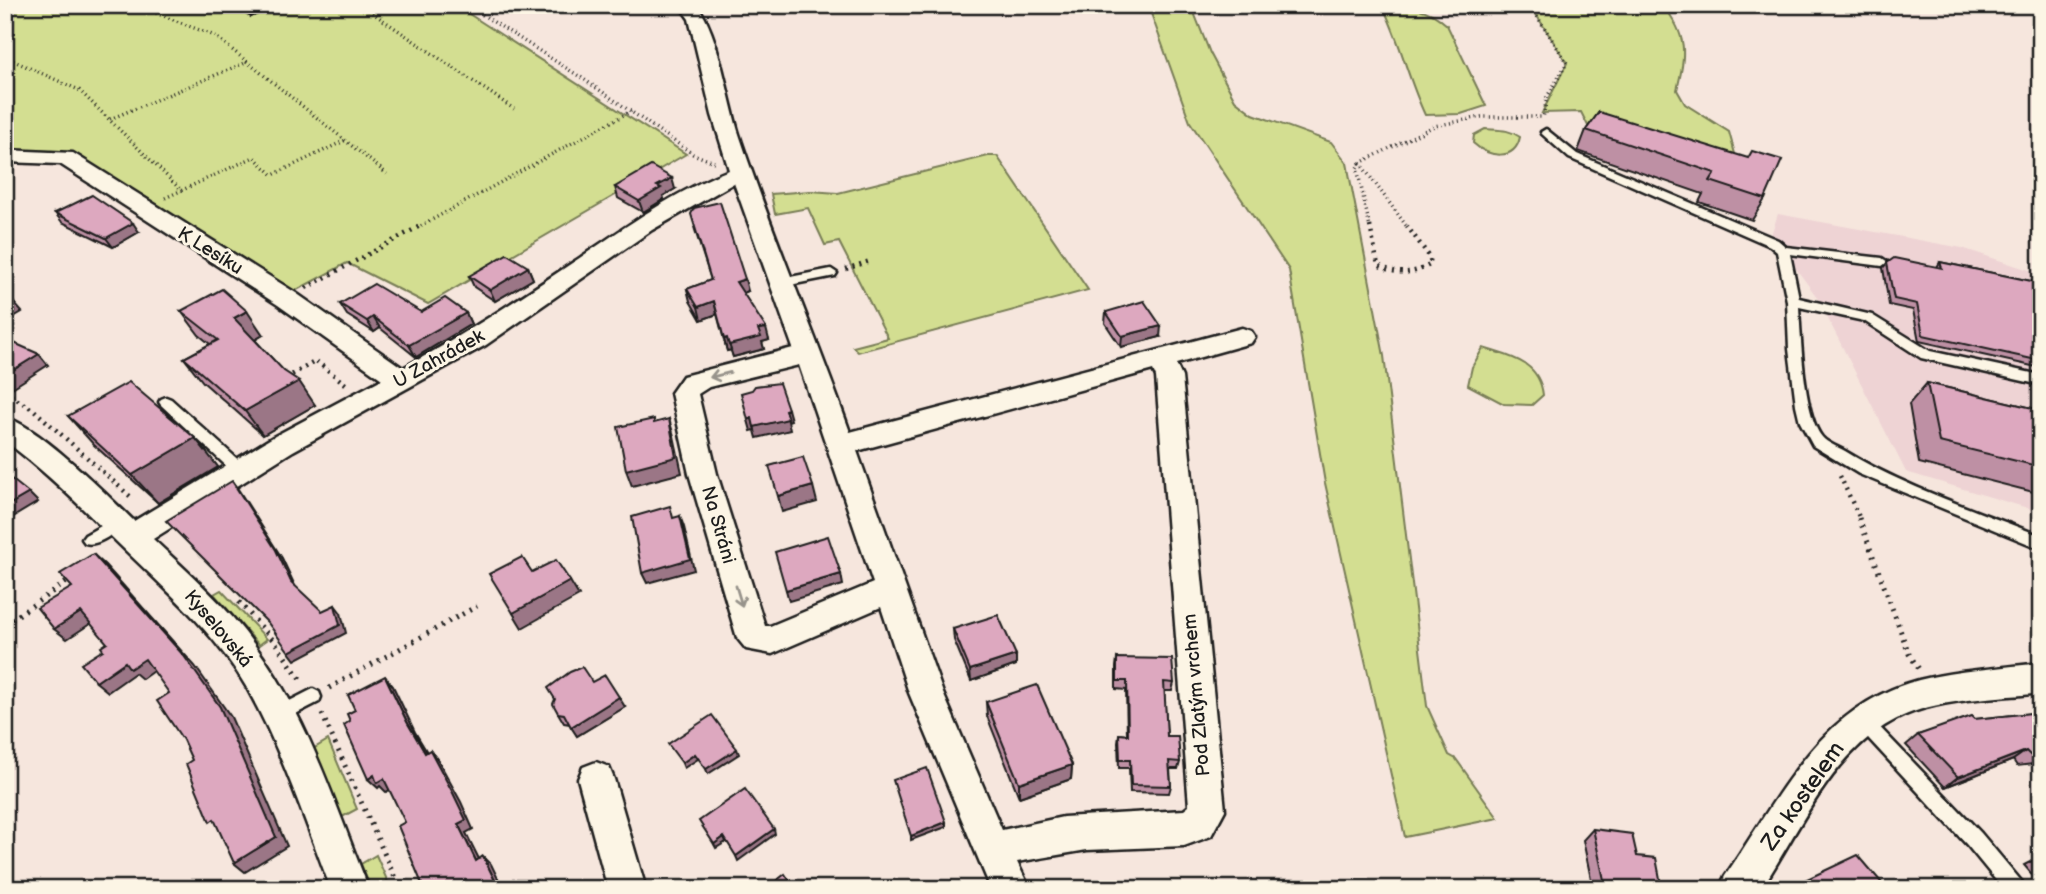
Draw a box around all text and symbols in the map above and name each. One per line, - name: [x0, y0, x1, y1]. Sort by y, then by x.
- street label: K Lesíku: [173, 222, 247, 280]
- street label: U Zahrádek: [389, 324, 489, 393]
- one-way arrow: [709, 369, 731, 382]
- street label: Na Stráni: [696, 484, 740, 566]
- one-way arrow: [733, 585, 746, 607]
- street label: Kyselovská: [179, 586, 257, 672]
- street label: Pod Zlatým vrchem: [1178, 613, 1216, 777]
- street label: Za kostelem: [1755, 736, 1851, 857]

